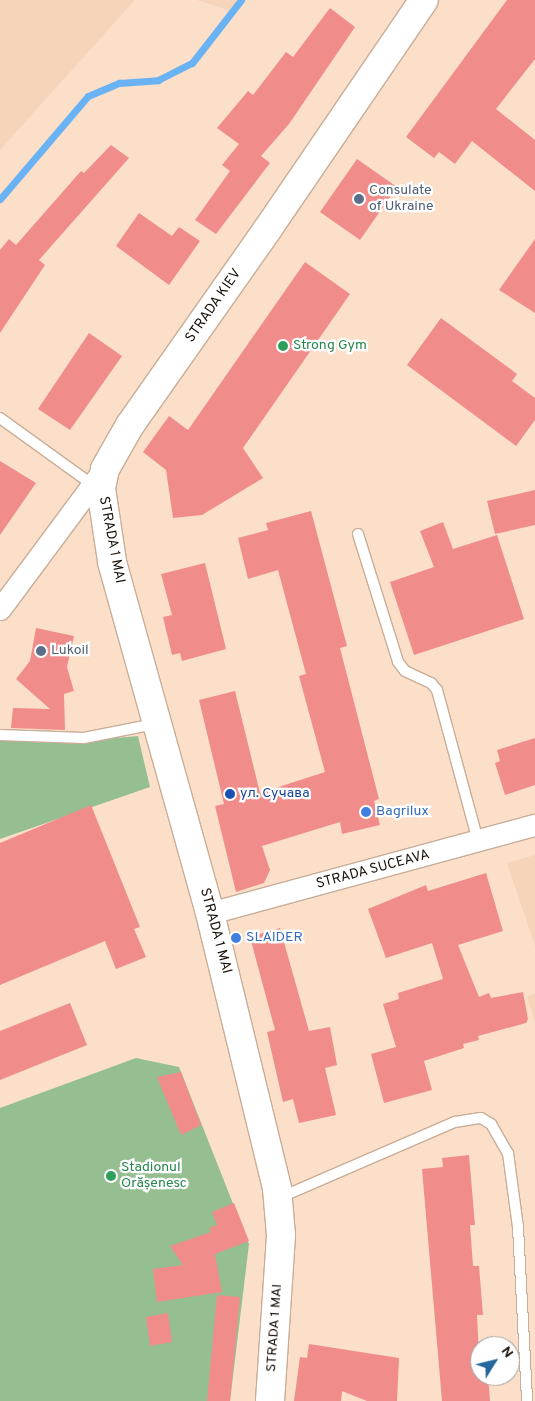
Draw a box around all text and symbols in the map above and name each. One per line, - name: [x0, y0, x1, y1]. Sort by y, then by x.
- place label: Consulate of Ukraine: [369, 183, 434, 216]
- marker: Consulate of Ukraine: [353, 193, 365, 205]
- street label: STRADA KIEV: [182, 266, 246, 346]
- place label: Strong Gym: [293, 338, 367, 354]
- marker: Strong Gym: [277, 340, 289, 352]
- street label: STRADA 1 MAI: [94, 495, 128, 585]
- place label: Lukoil: [51, 643, 89, 659]
- marker: Lukoil: [35, 645, 47, 657]
- place label: ул. Сучава: [240, 786, 310, 802]
- marker: ул. Сучава: [224, 788, 236, 800]
- place label: Bagrilux: [376, 804, 429, 820]
- marker: Bagrilux: [360, 806, 372, 818]
- street label: STRADA SUCEAVA: [314, 847, 432, 893]
- street label: STRADA 1 MAI: [195, 886, 235, 976]
- place label: SLAIDER: [246, 930, 303, 946]
- marker: SLAIDER: [230, 932, 242, 944]
- place label: Stadionul Orășenesc: [121, 1160, 187, 1192]
- marker: Stadionul Orășenesc: [105, 1170, 117, 1182]
- street label: STRADA 1 MAI: [264, 1283, 286, 1373]
- north arrow: [470, 1336, 520, 1386]
- text: N: [497, 1343, 517, 1362]

